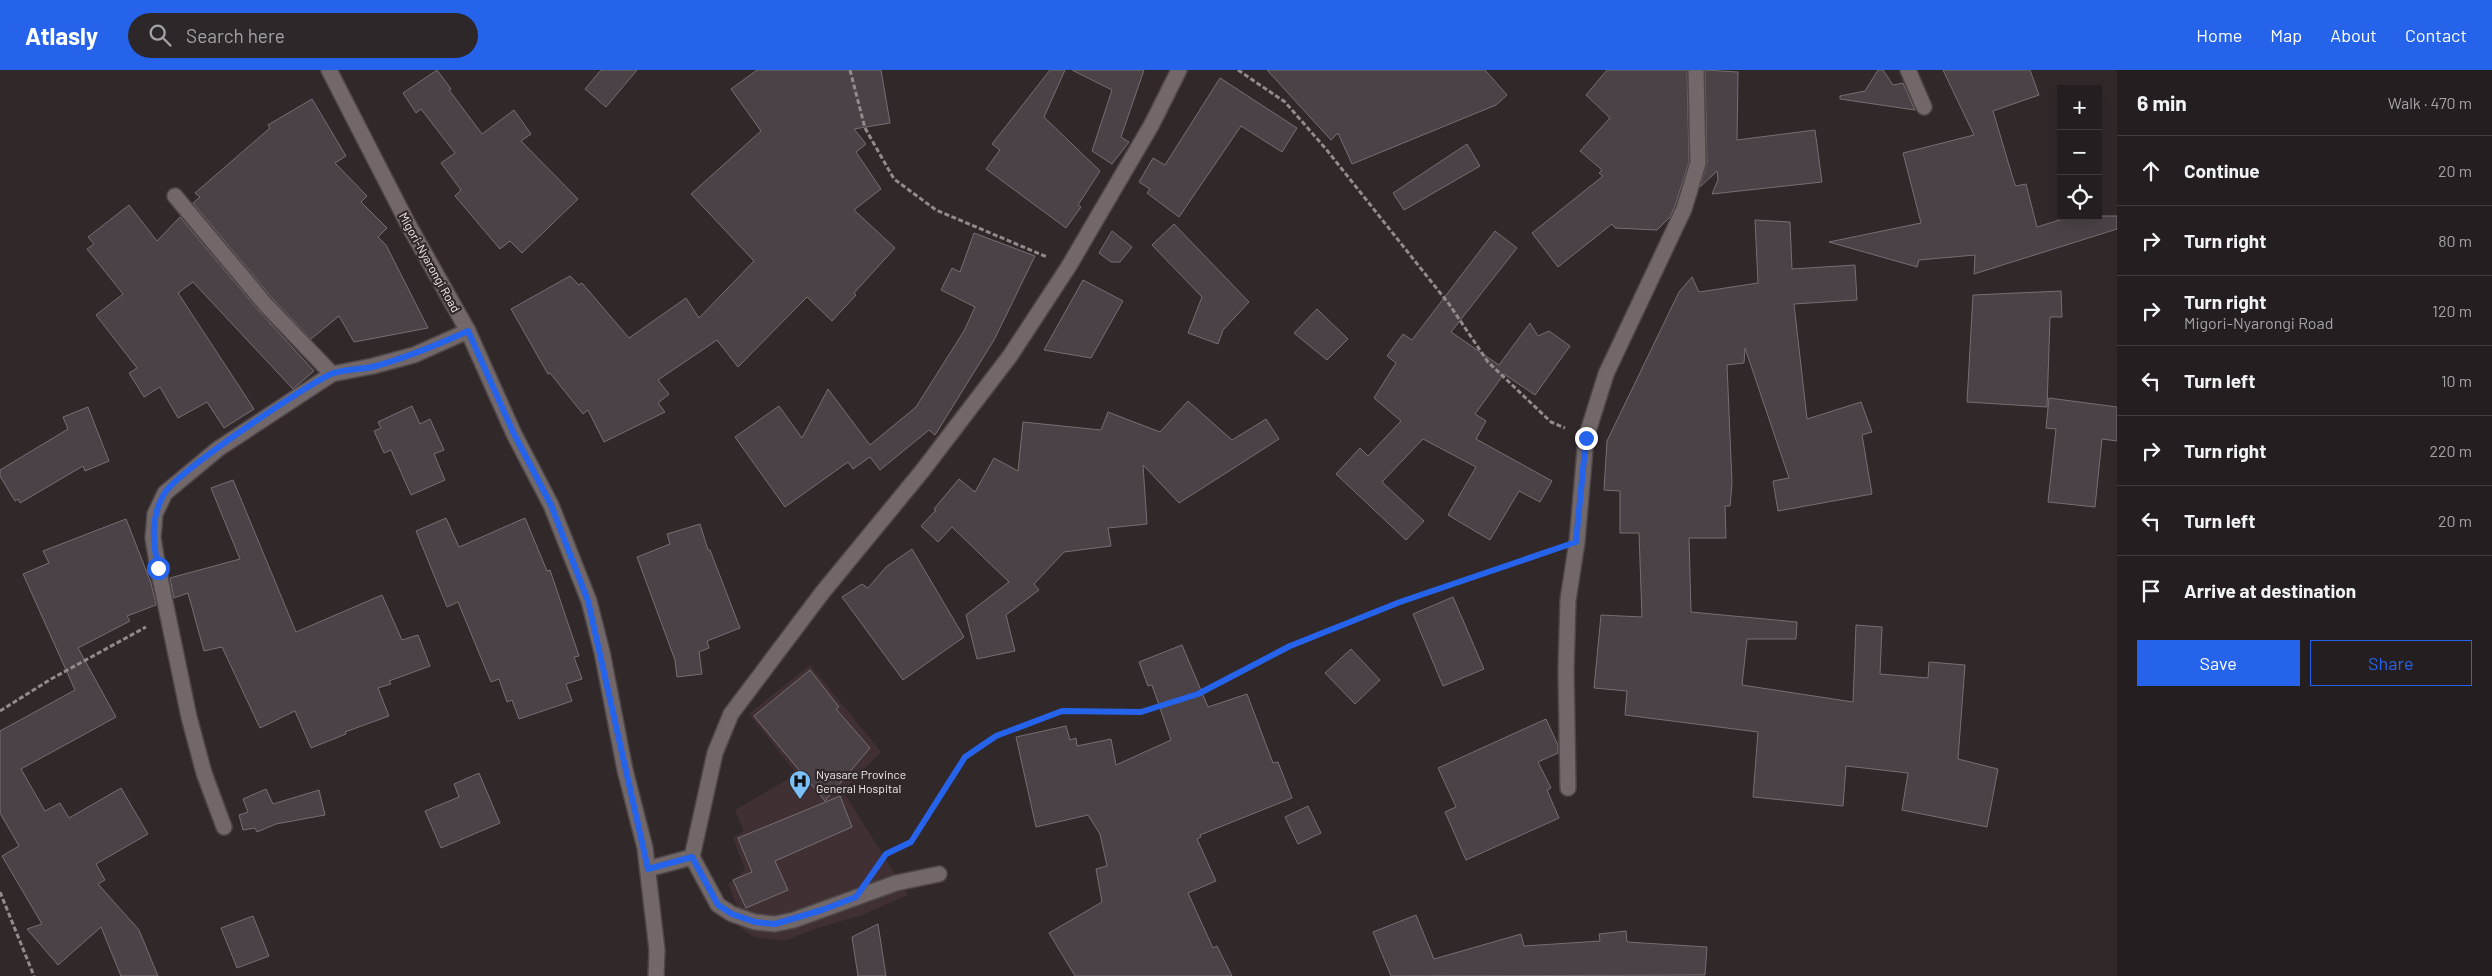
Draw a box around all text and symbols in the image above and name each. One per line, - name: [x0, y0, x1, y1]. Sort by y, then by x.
- search box: [128, 13, 478, 58]
- text: Atlasly: [25, 21, 98, 50]
- icon: search: [146, 21, 174, 49]
- text: Search here: [186, 24, 285, 47]
- text: Home: [2196, 24, 2242, 46]
- text: Map: [2270, 24, 2302, 46]
- text: About: [2330, 24, 2377, 46]
- text: Contact: [2405, 24, 2467, 46]
- map controls: [2057, 85, 2102, 220]
- button: +: [2057, 85, 2102, 130]
- text: 6 min: [2137, 90, 2187, 115]
- text: Walk · 470 m: [2388, 93, 2472, 112]
- button: −: [2057, 130, 2102, 175]
- icon: ahead: [2137, 157, 2165, 185]
- text: Continue: [2184, 159, 2260, 182]
- text: 20 m: [2438, 161, 2472, 180]
- button: locate: [2057, 175, 2102, 220]
- street label: Migori-Nyarongi Road: [397, 210, 463, 314]
- icon: right: [2137, 227, 2165, 255]
- text: Turn right: [2184, 229, 2266, 252]
- text: 80 m: [2438, 231, 2472, 250]
- text: Turn right: [2184, 290, 2266, 313]
- icon: right: [2137, 297, 2165, 325]
- text: 120 m: [2432, 301, 2472, 320]
- text: Migori-Nyarongi Road: [2184, 313, 2334, 332]
- icon: left: [2137, 367, 2165, 395]
- text: Turn left: [2184, 369, 2255, 392]
- text: 10 m: [2441, 371, 2472, 390]
- route end: [1575, 427, 1598, 450]
- icon: right: [2137, 437, 2165, 465]
- text: Turn right: [2184, 439, 2266, 462]
- text: 220 m: [2429, 441, 2472, 460]
- icon: left: [2137, 507, 2165, 535]
- text: Turn left: [2184, 509, 2255, 532]
- text: 20 m: [2438, 511, 2472, 530]
- route start: [147, 557, 170, 580]
- icon: arrive: [2137, 577, 2165, 605]
- text: Arrive at destination: [2184, 579, 2356, 602]
- button: Save: [2137, 640, 2300, 686]
- button: Share: [2310, 640, 2472, 686]
- place label: Nyasare Province General Hospital: [816, 767, 906, 795]
- hospital icon: Nyasare Province General Hospital: [788, 769, 812, 800]

